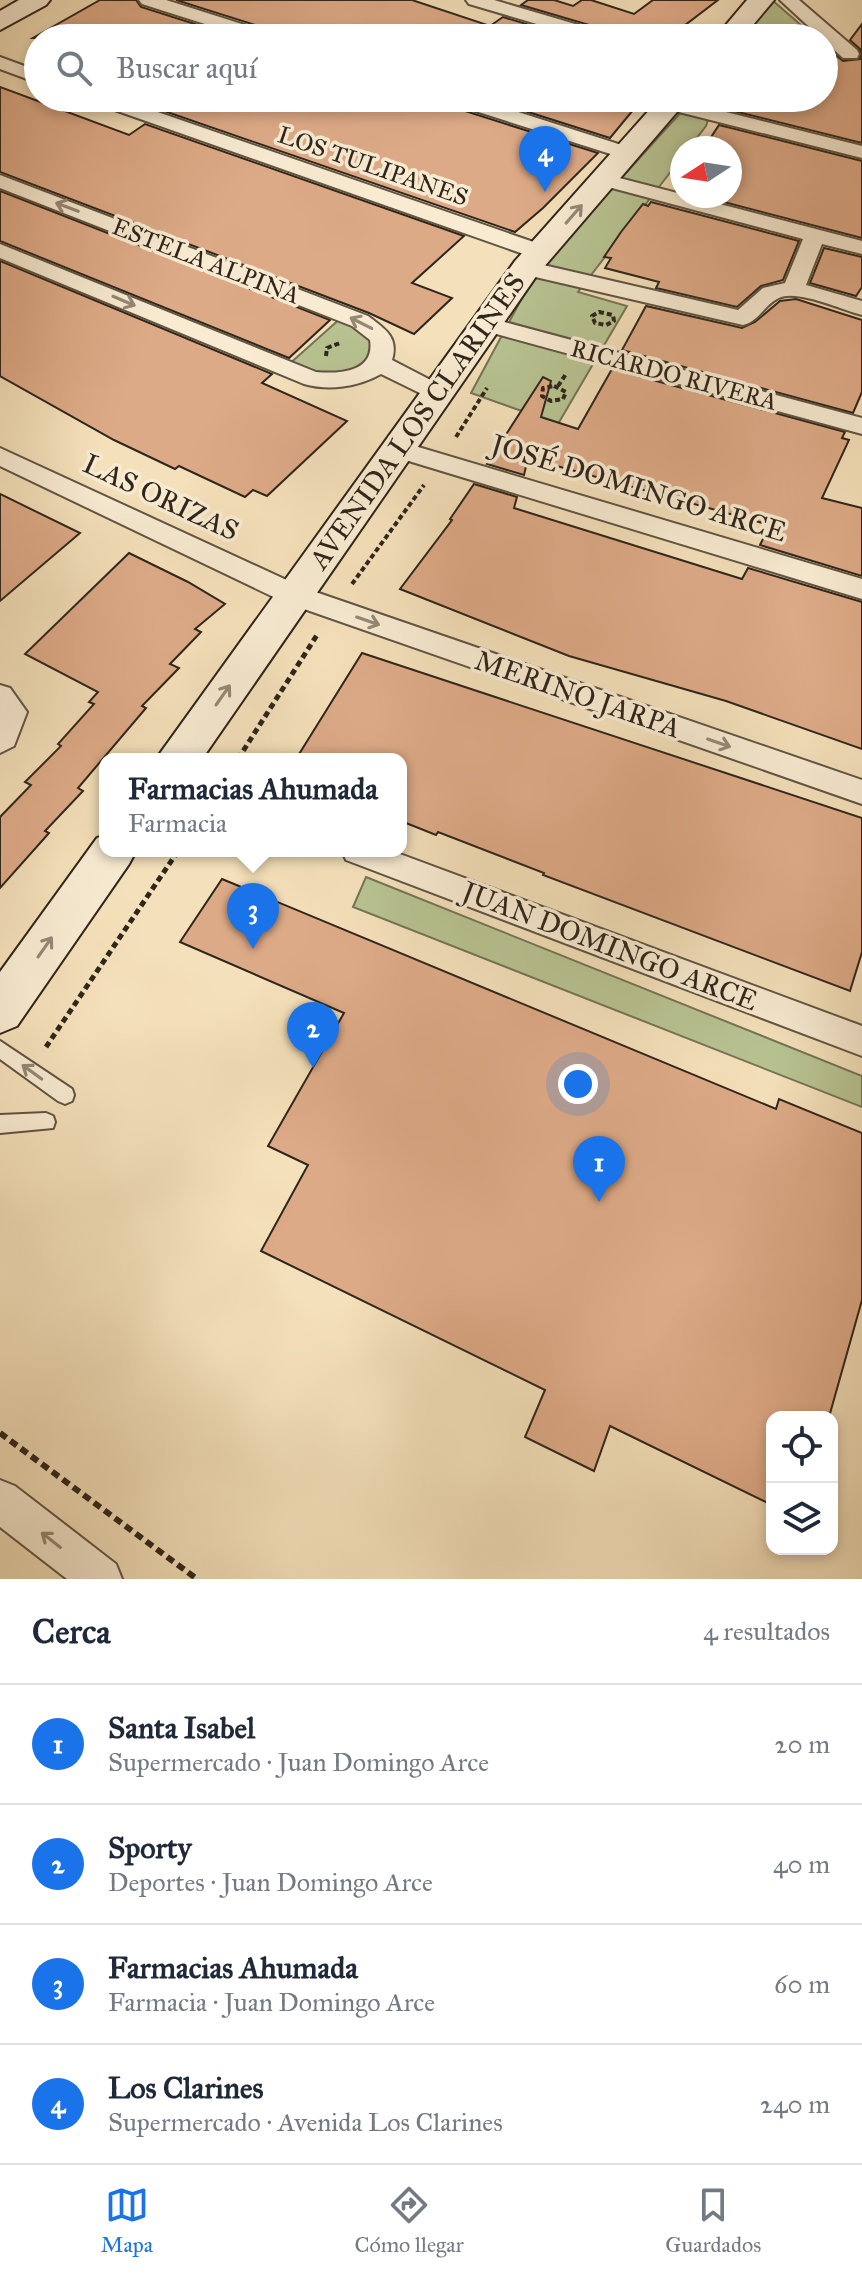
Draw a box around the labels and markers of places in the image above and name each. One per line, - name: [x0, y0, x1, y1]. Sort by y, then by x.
- pin: 4: [519, 126, 571, 192]
- pin: 3: [227, 883, 279, 949]
- pin: 2: [287, 1002, 339, 1068]
- pin: 1: [573, 1136, 625, 1202]

